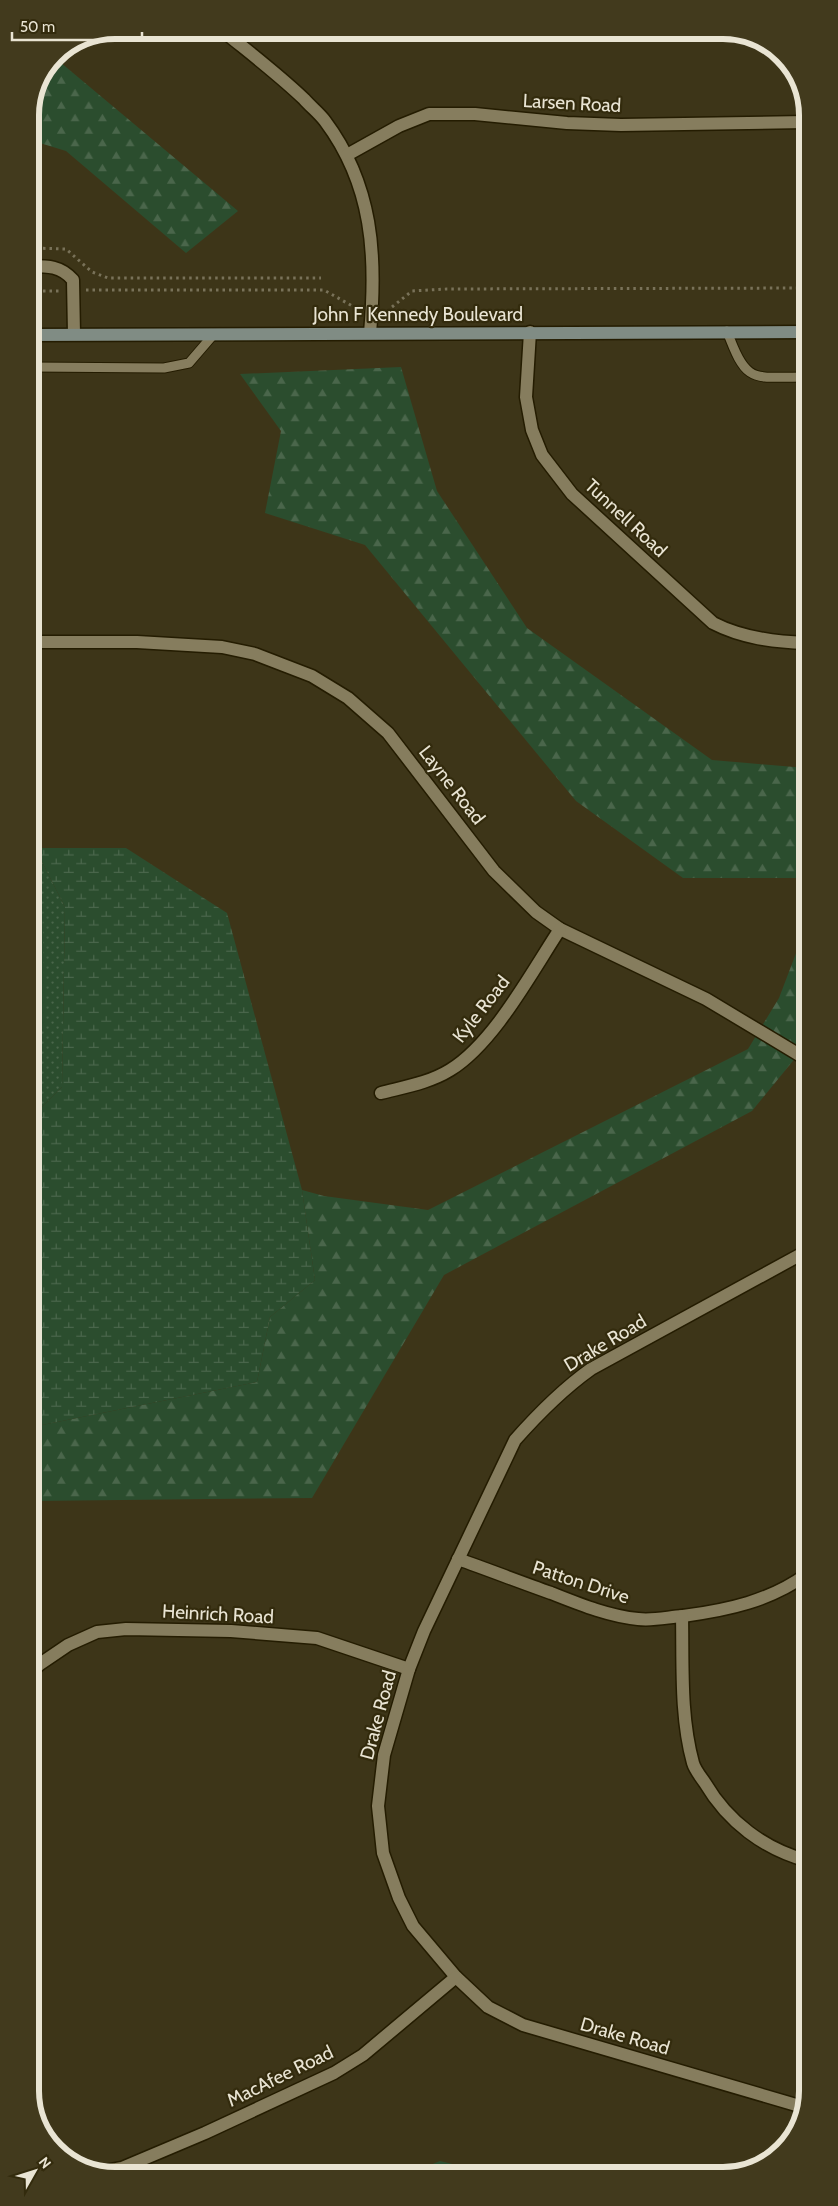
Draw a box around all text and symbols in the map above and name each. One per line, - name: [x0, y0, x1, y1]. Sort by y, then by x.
- scale bar: [12, 10, 142, 42]
- text: 50 m: [20, 18, 55, 36]
- street label: Larsen Road: [522, 89, 622, 117]
- street label: John F Kennedy Boulevard: [312, 303, 523, 326]
- street label: Tunnell Road: [580, 474, 672, 562]
- street label: Layne Road: [414, 741, 490, 829]
- street label: Kyle Road: [448, 971, 514, 1047]
- street label: Drake Road: [560, 1309, 650, 1377]
- street label: Patton Drive: [530, 1556, 632, 1609]
- street label: Heinrich Road: [161, 1600, 275, 1628]
- street label: Drake Road: [355, 1668, 401, 1762]
- street label: Drake Road: [578, 2012, 672, 2060]
- street label: MacAfee Road: [223, 2040, 337, 2112]
- north arrow: [10, 2146, 60, 2196]
- text: N: [35, 2153, 55, 2172]

